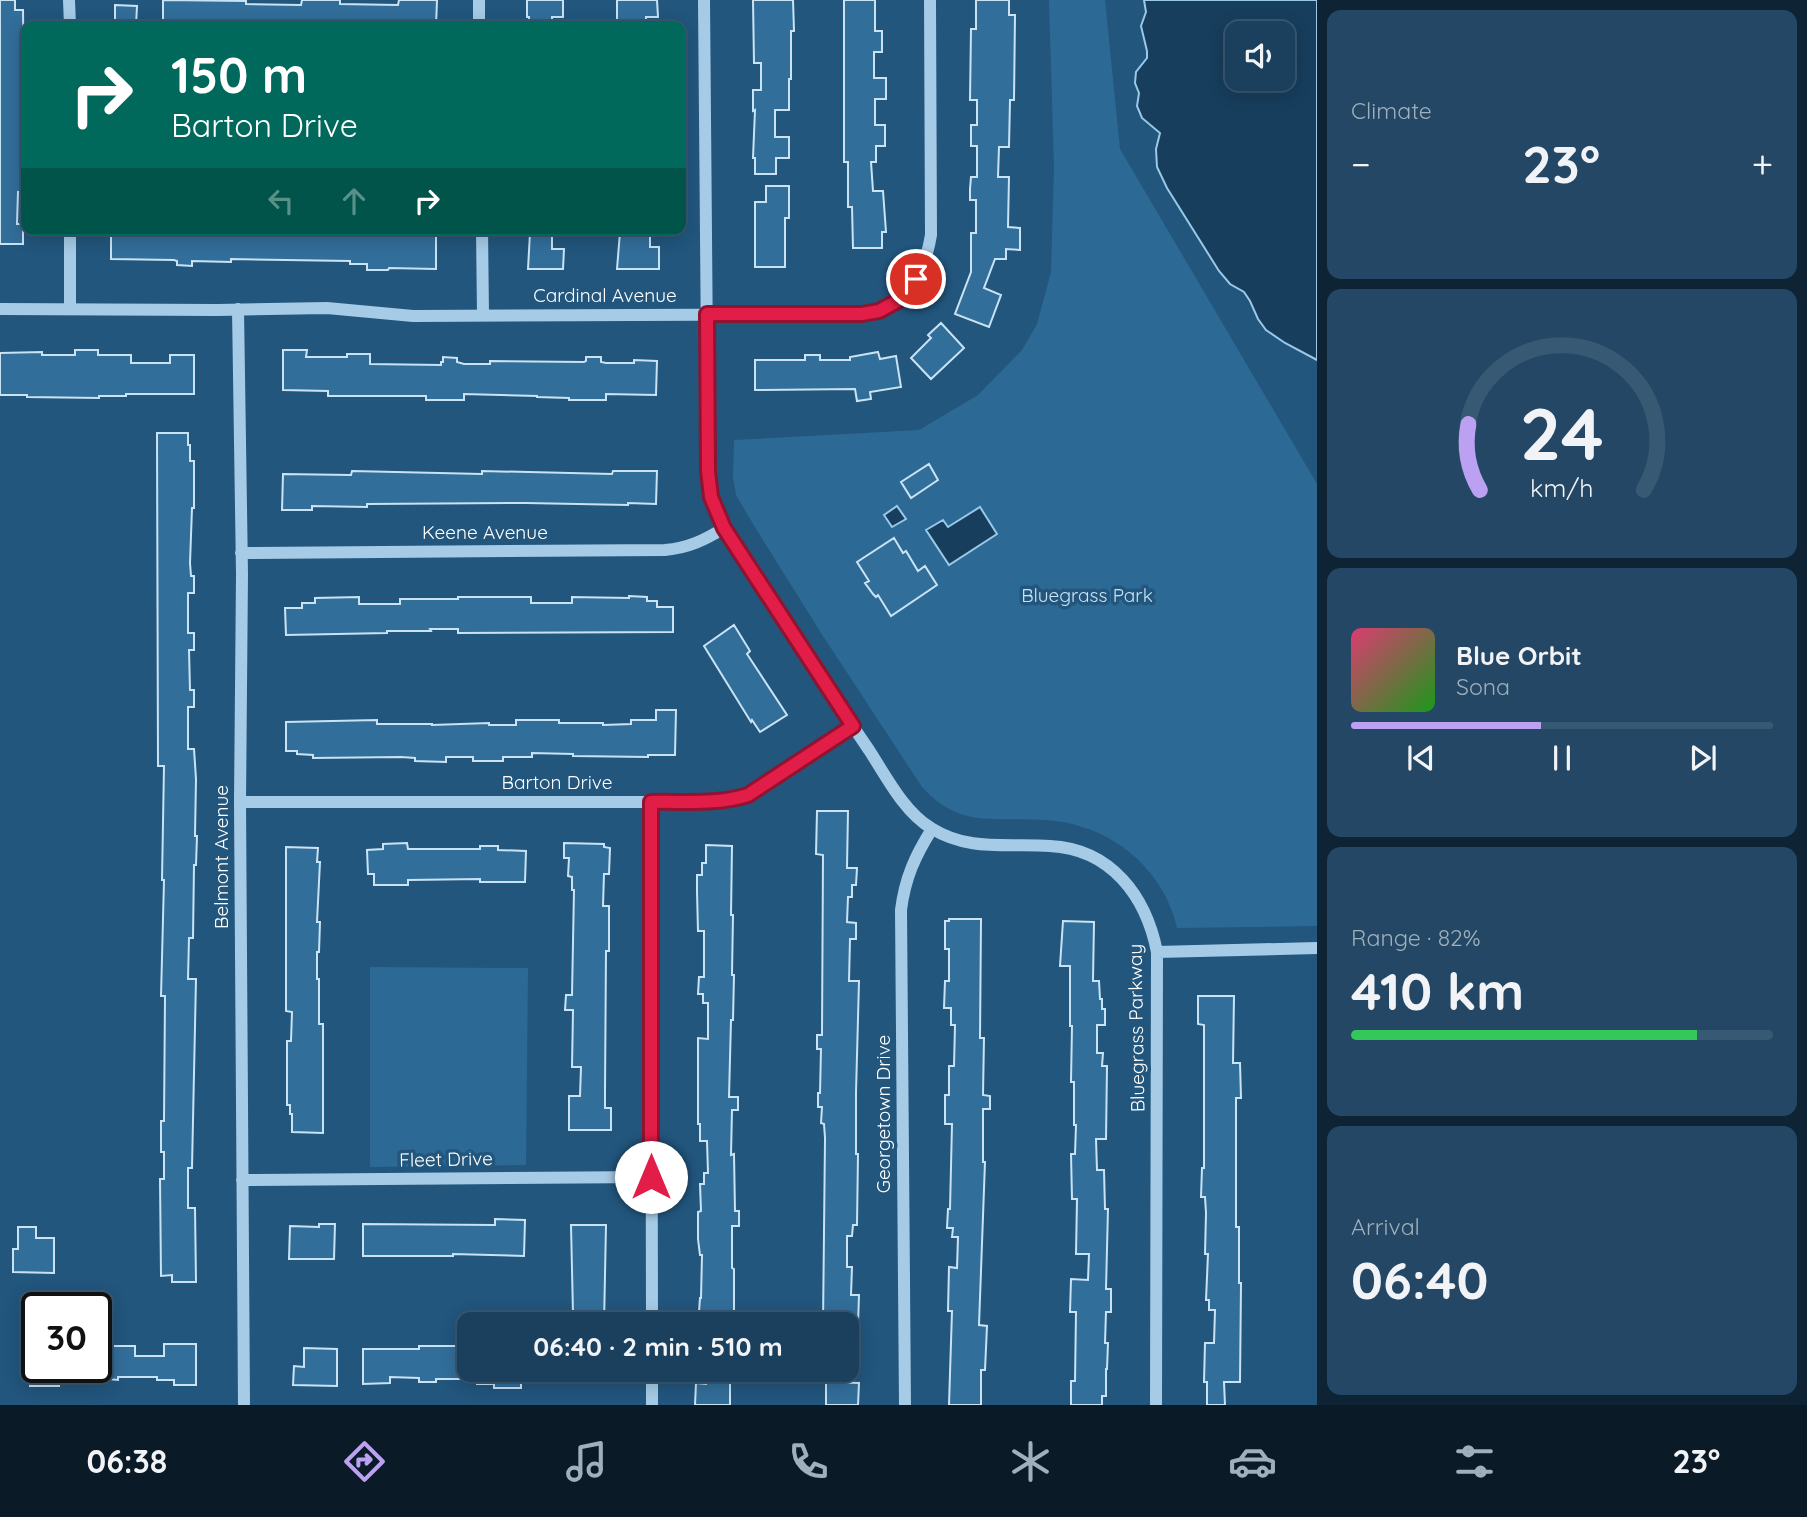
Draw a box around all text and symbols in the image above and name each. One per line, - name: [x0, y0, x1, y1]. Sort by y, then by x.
- map controls: [1225, 21, 1295, 91]
- button: sound: [1225, 21, 1295, 91]
- text: 150 m: [171, 44, 307, 105]
- icon: right: [56, 49, 147, 140]
- text: Climate: [1351, 96, 1432, 125]
- text: Barton Drive: [171, 105, 358, 145]
- text: 23°: [1522, 131, 1600, 196]
- text: −: [1351, 140, 1371, 188]
- text: +: [1752, 140, 1773, 188]
- icon: left: [262, 182, 300, 220]
- icon: ahead: [335, 182, 373, 220]
- icon: right: [408, 182, 446, 220]
- pin: [886, 249, 946, 309]
- icon: arrive: [897, 260, 935, 298]
- street label: Cardinal Avenue: [533, 283, 677, 307]
- text: 24: [1520, 387, 1604, 478]
- text: km/h: [1530, 471, 1594, 502]
- street label: Keene Avenue: [422, 520, 548, 544]
- park label: Bluegrass Park: [1021, 583, 1153, 607]
- text: Blue Orbit: [1456, 639, 1582, 672]
- text: Sona: [1456, 672, 1510, 701]
- icon: previous: [1402, 739, 1440, 777]
- icon: pause: [1543, 739, 1581, 777]
- icon: next: [1684, 739, 1722, 777]
- street label: Barton Drive: [502, 770, 612, 794]
- street label: Belmont Avenue: [209, 785, 233, 929]
- text: Range · 82%: [1351, 923, 1481, 952]
- street label: Bluegrass Parkway: [1123, 944, 1149, 1112]
- text: 410 km: [1351, 958, 1524, 1023]
- street label: Georgetown Drive: [871, 1035, 895, 1193]
- position arrow: [614, 1140, 688, 1214]
- street label: Fleet Drive: [399, 1146, 493, 1172]
- text: Arrival: [1351, 1212, 1420, 1241]
- text: 06:40: [1351, 1247, 1488, 1312]
- speed limit sign: 30: [21, 1292, 112, 1383]
- text: 06:40 · 2 min · 510 m: [533, 1330, 783, 1363]
- icon: directions: [340, 1437, 389, 1486]
- icon: music: [562, 1437, 611, 1486]
- icon: phone: [784, 1437, 833, 1486]
- icon: climate: [1006, 1437, 1055, 1486]
- icon: car: [1228, 1437, 1277, 1486]
- icon: filters: [1450, 1437, 1499, 1486]
- text: 06:38: [87, 1441, 167, 1481]
- text: 23°: [1672, 1441, 1720, 1481]

